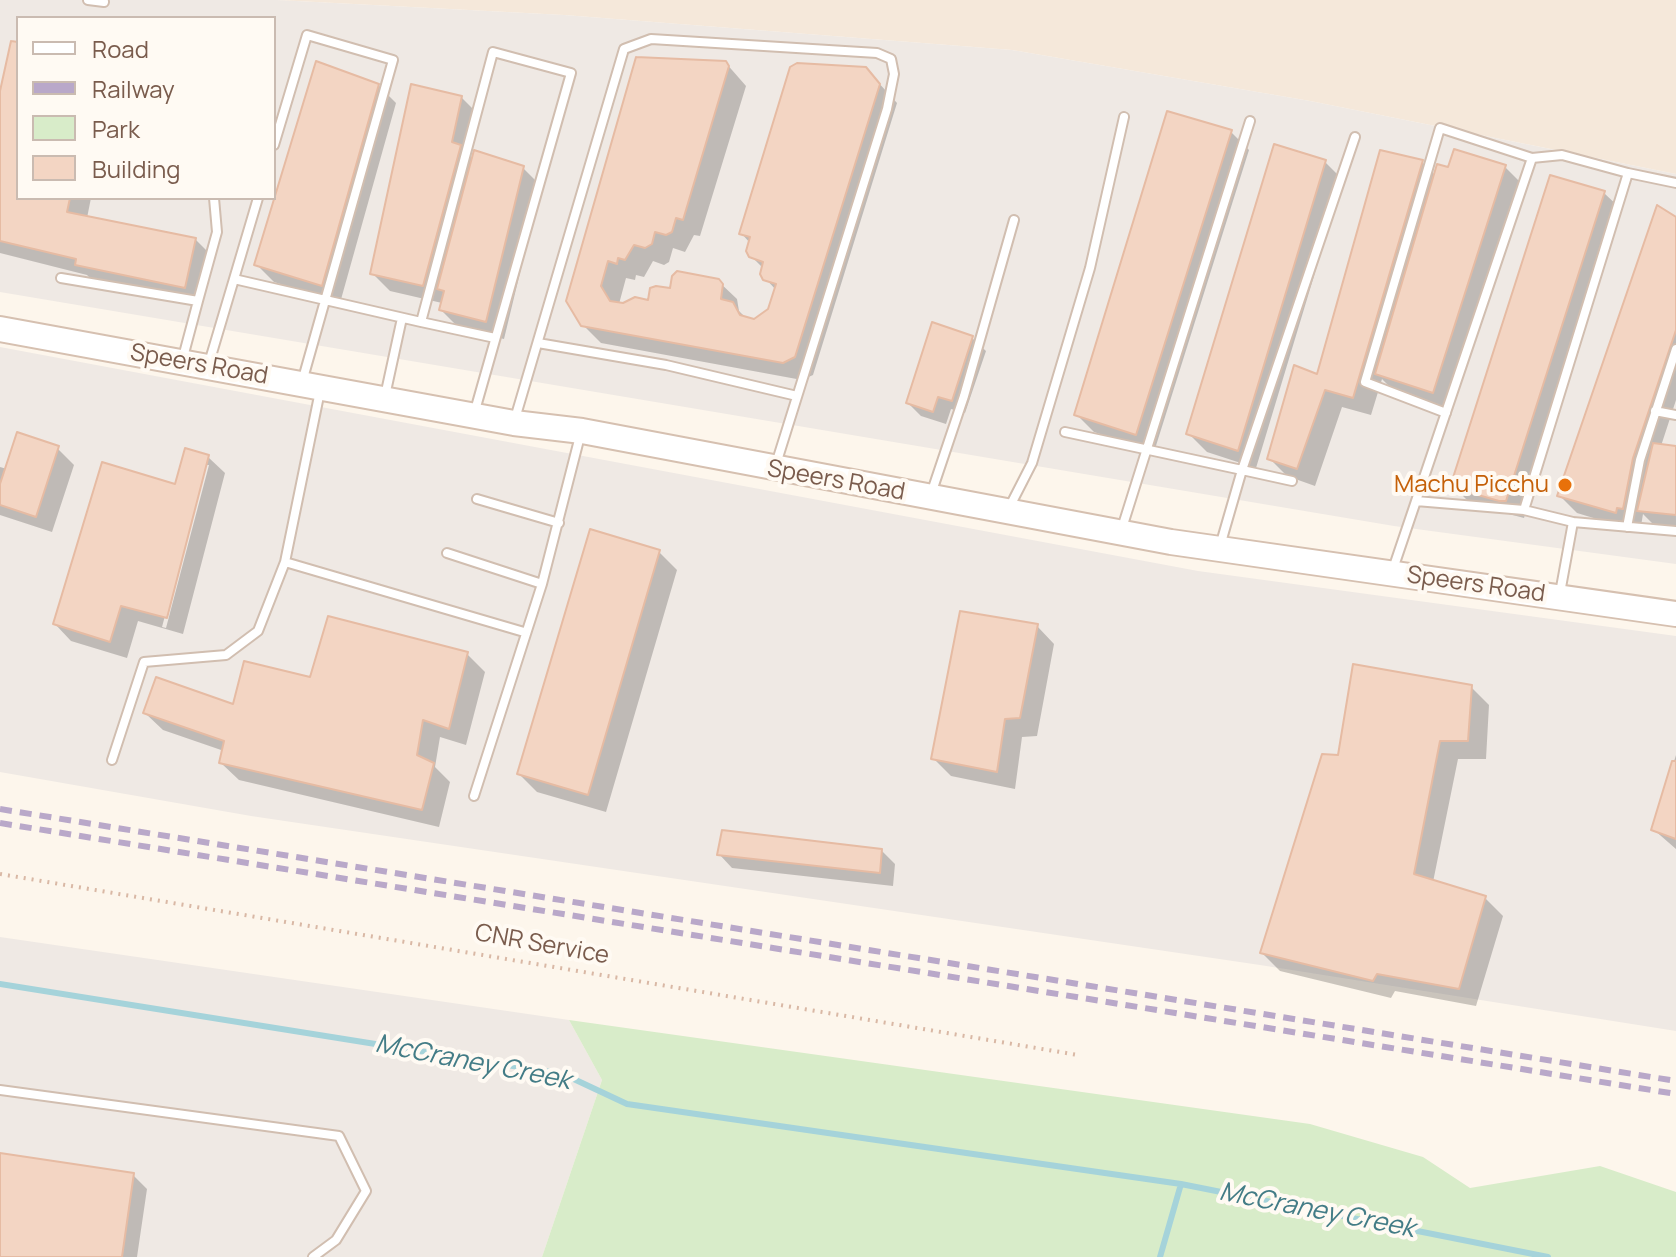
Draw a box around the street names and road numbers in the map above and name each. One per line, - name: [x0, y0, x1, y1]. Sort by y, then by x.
- street label: Speers Road: [128, 339, 270, 391]
- street label: Speers Road: [765, 455, 907, 507]
- street label: Speers Road: [1405, 561, 1547, 609]
- street label: CNR Service: [473, 919, 611, 971]

